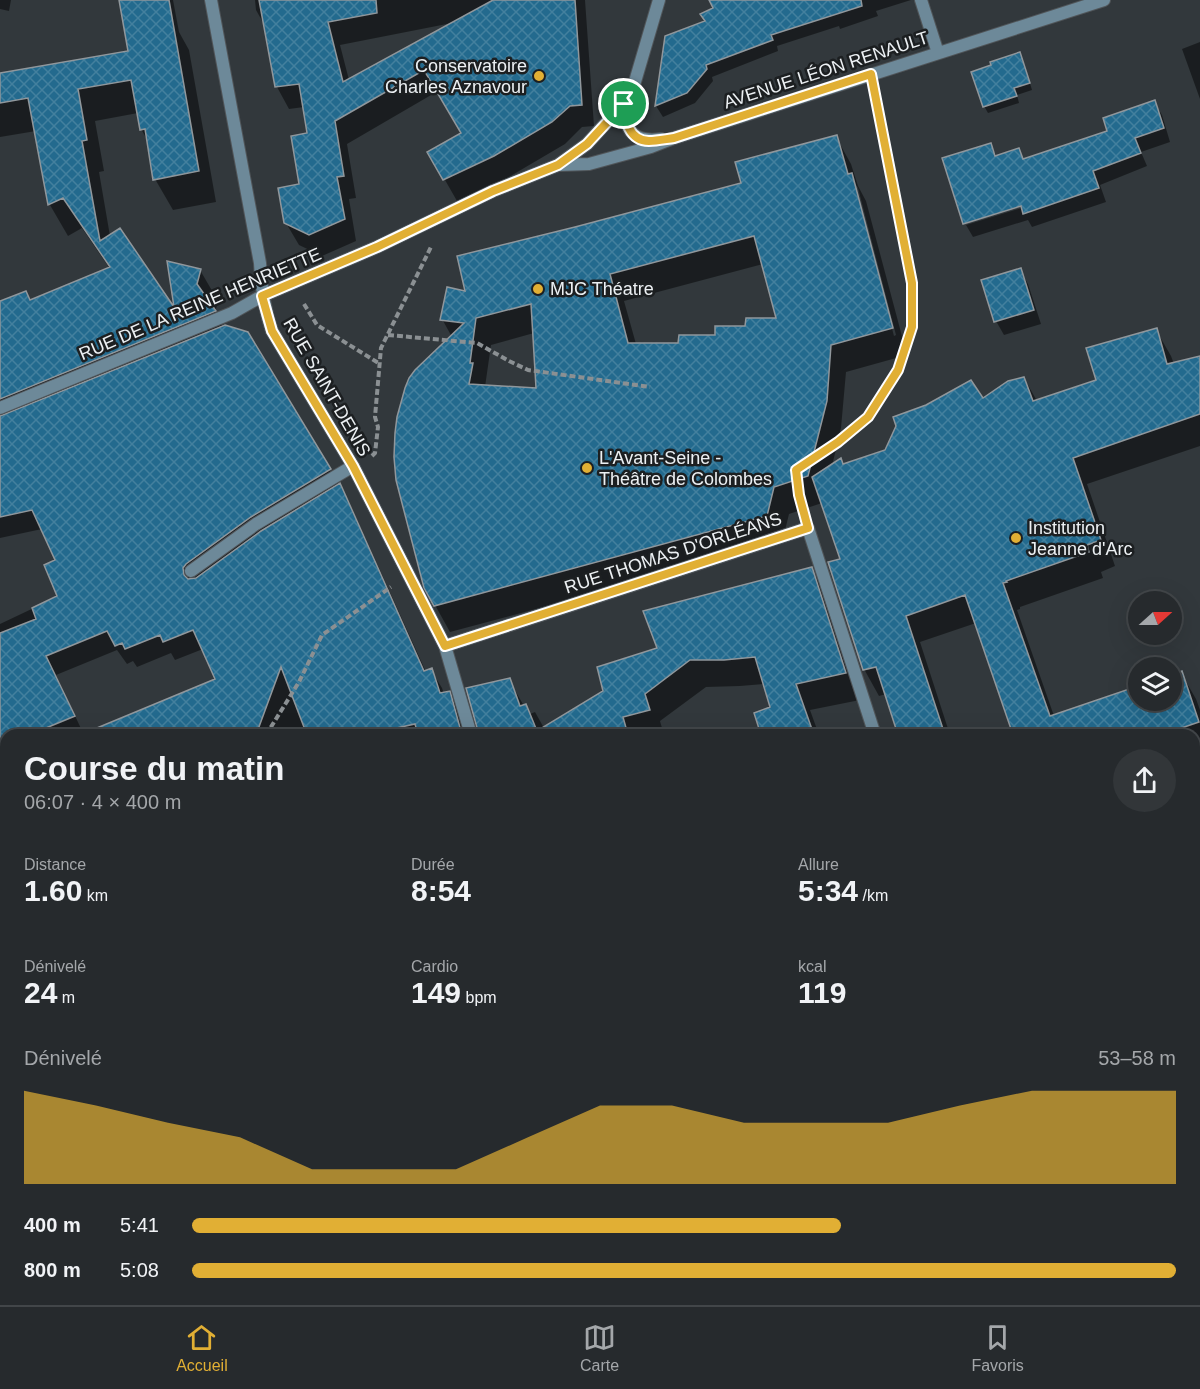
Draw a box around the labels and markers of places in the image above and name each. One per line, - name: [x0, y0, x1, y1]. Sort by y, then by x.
- place label: Conservatoire Charles Aznavour: [385, 56, 527, 97]
- marker: Conservatoire Charles Aznavour: [532, 69, 546, 83]
- pin: [598, 78, 649, 129]
- place label: MJC Théatre: [550, 279, 654, 299]
- marker: MJC Théatre: [531, 282, 545, 296]
- place label: L'Avant-Seine - Théâtre de Colombes: [599, 448, 772, 489]
- marker: L'Avant-Seine - Théâtre de Colombes: [580, 461, 594, 475]
- place label: Institution Jeanne d'Arc: [1028, 518, 1133, 559]
- marker: Institution Jeanne d'Arc: [1009, 531, 1023, 545]

